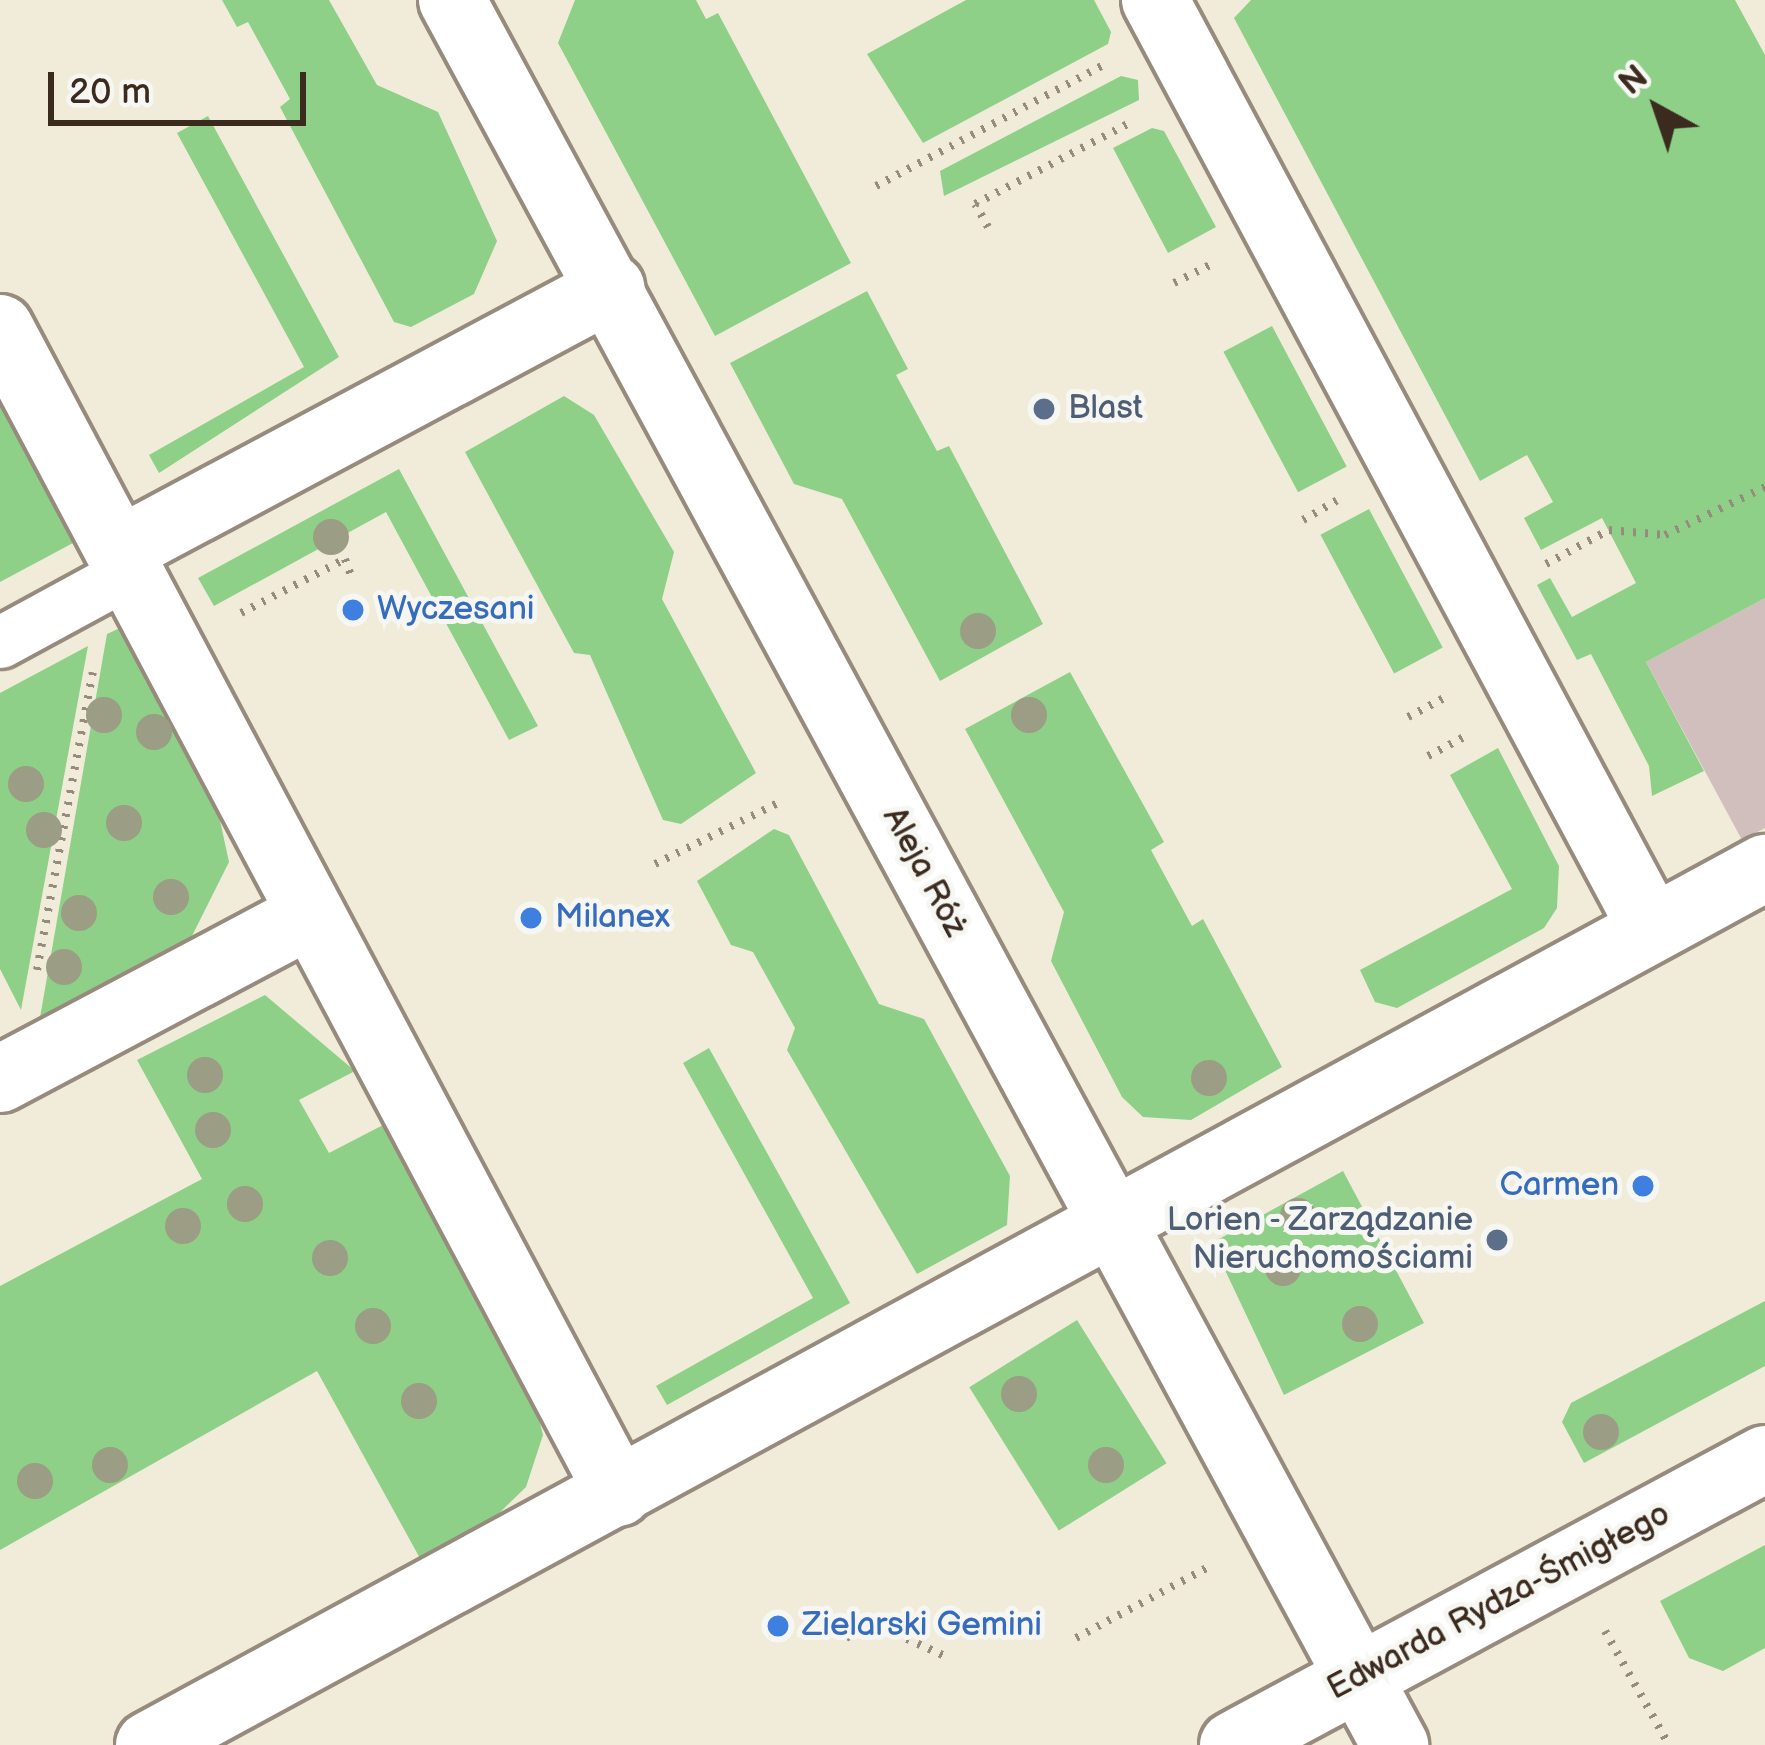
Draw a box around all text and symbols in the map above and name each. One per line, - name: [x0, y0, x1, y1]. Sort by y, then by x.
- scale bar: [54, 48, 312, 122]
- north arrow: [1597, 48, 1717, 168]
- text: N: [1612, 57, 1656, 104]
- text: 20 m: [69, 71, 151, 114]
- place label: Blast: [1068, 389, 1143, 429]
- marker: Blast: [1031, 396, 1057, 422]
- place label: Wyczesani: [377, 590, 535, 630]
- marker: Wyczesani: [340, 597, 366, 623]
- street label: Aleja Róż: [874, 801, 974, 943]
- place label: Milanex: [555, 898, 670, 938]
- marker: Milanex: [518, 905, 544, 931]
- place label: Carmen: [1499, 1166, 1619, 1206]
- marker: Carmen: [1630, 1173, 1656, 1199]
- place label: Lorien - Zarządzanie Nieruchomościami: [1164, 1201, 1473, 1279]
- marker: Lorien - Zarządzanie Nieruchomościami: [1484, 1227, 1510, 1253]
- street label: Edwarda Rydza-Śmigłego: [1321, 1495, 1677, 1709]
- place label: Zielarski Gemini: [802, 1606, 1042, 1646]
- marker: Zielarski Gemini: [765, 1613, 791, 1639]

